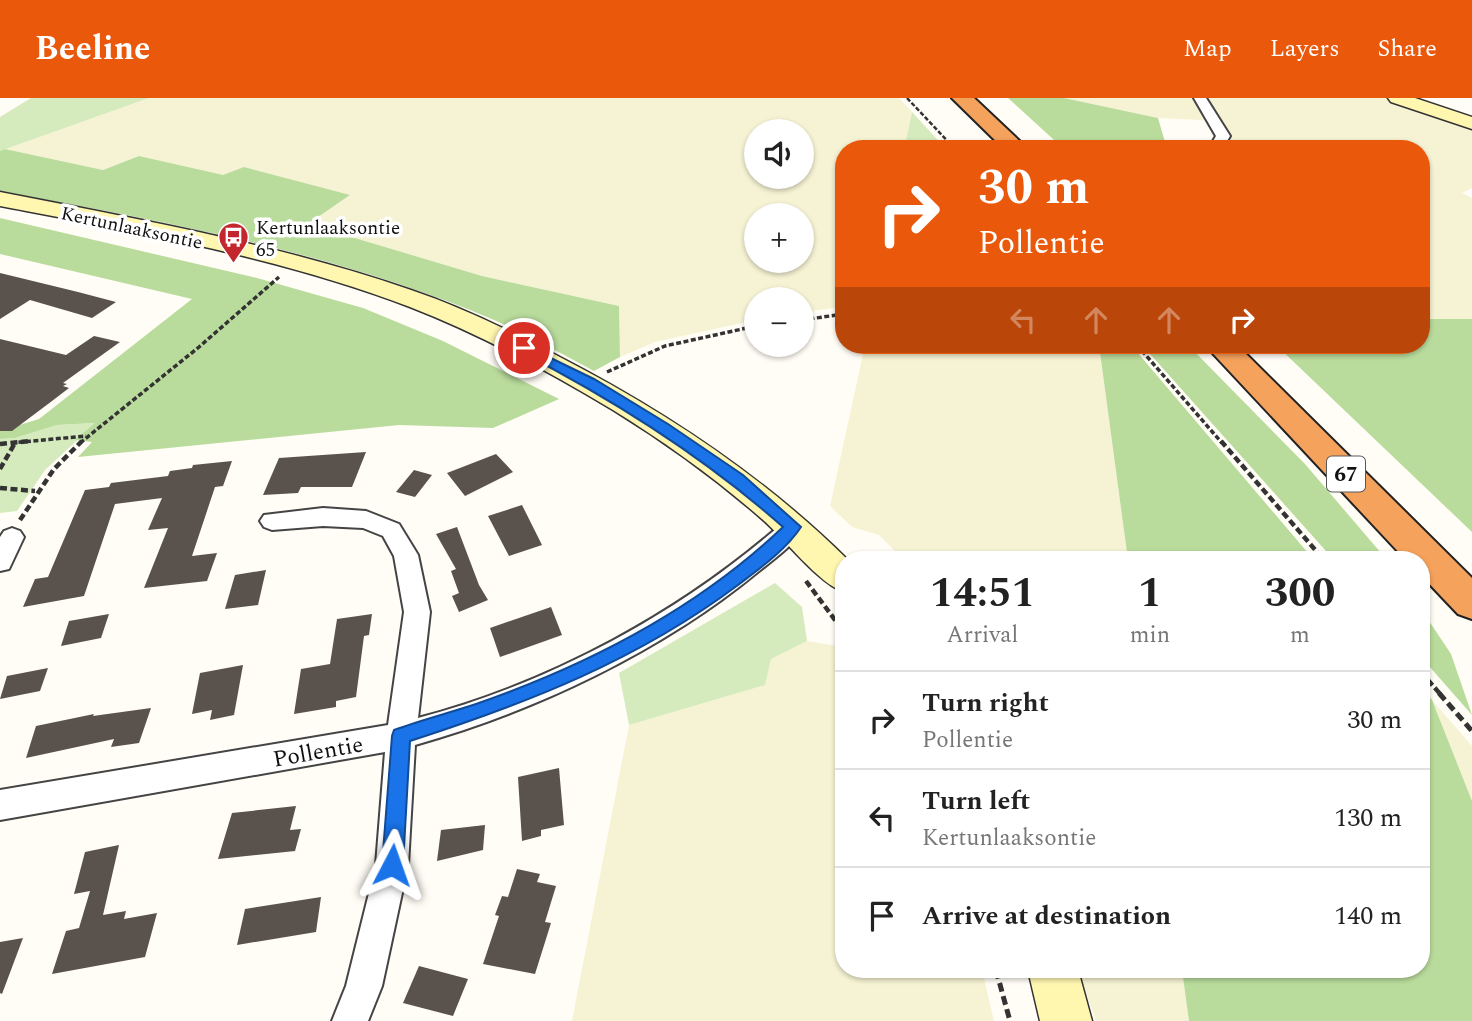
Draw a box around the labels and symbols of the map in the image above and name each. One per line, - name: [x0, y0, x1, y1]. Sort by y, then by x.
- street label: Kertunlaaksontie: [58, 199, 205, 258]
- place label: Kertunlaaksontie 65: [256, 214, 400, 265]
- bus stop icon: Kertunlaaksontie 65: [216, 221, 250, 265]
- pin: [494, 318, 554, 378]
- road number: 67: [1327, 456, 1365, 492]
- street label: Pollentie: [270, 727, 366, 778]
- position arrow: [355, 828, 429, 902]

